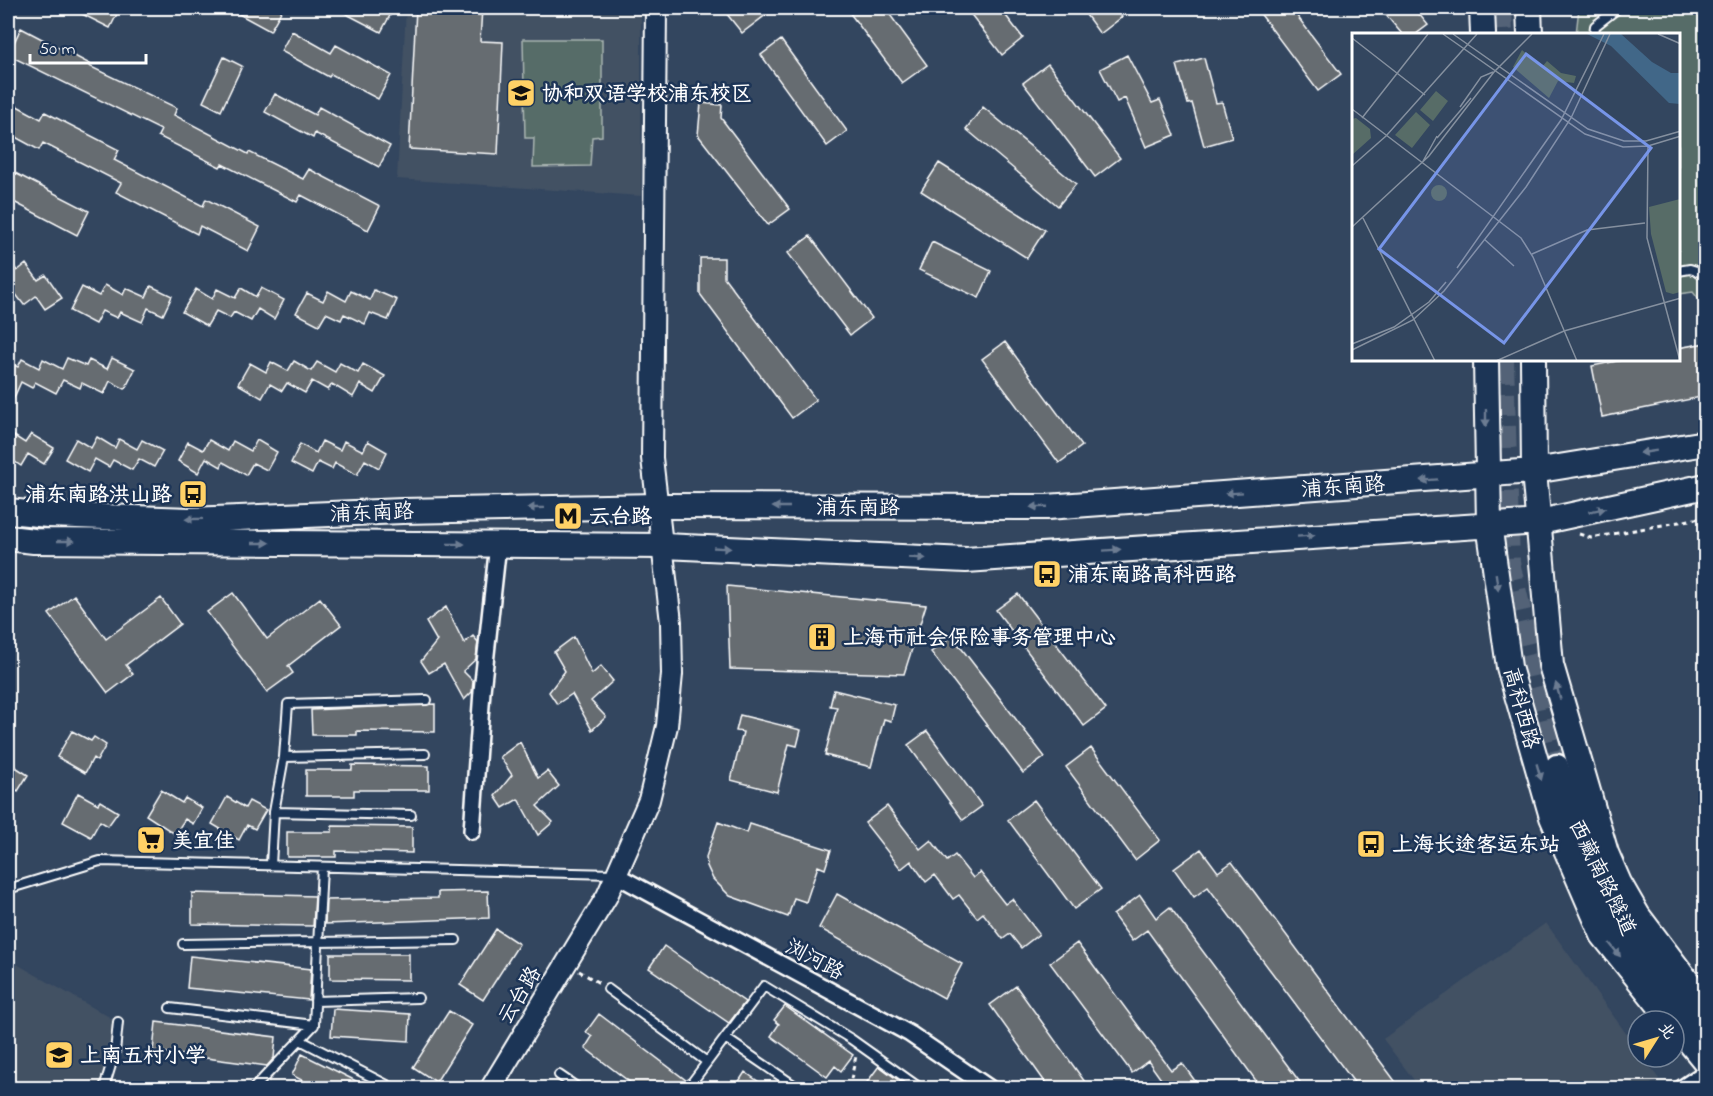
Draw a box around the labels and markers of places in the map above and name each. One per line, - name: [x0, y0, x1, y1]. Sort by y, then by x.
- school or university icon: 协和双语学校浦东校区: [505, 77, 537, 109]
- place label: 协和双语学校浦东校区: [542, 80, 752, 110]
- bus stop icon: 浦东南路洪山路: [177, 478, 209, 510]
- place label: 浦东南路洪山路: [25, 481, 172, 511]
- metro station icon: 云台路: [552, 500, 584, 532]
- place label: 云台路: [589, 503, 652, 533]
- bus stop icon: 浦东南路高科西路: [1031, 558, 1063, 590]
- place label: 浦东南路高科西路: [1068, 561, 1236, 591]
- building icon: 上海市社会保险事务管理中心: [806, 621, 838, 653]
- place label: 上海市社会保险事务管理中心: [843, 624, 1116, 654]
- supermarket icon: 美宜佳: [135, 824, 167, 856]
- place label: 美宜佳: [172, 827, 235, 857]
- bus stop icon: 上海长途客运东站: [1355, 828, 1387, 860]
- place label: 上海长途客运东站: [1392, 831, 1560, 861]
- school or university icon: 上南五村小学: [43, 1039, 75, 1071]
- place label: 上南五村小学: [80, 1042, 206, 1072]

